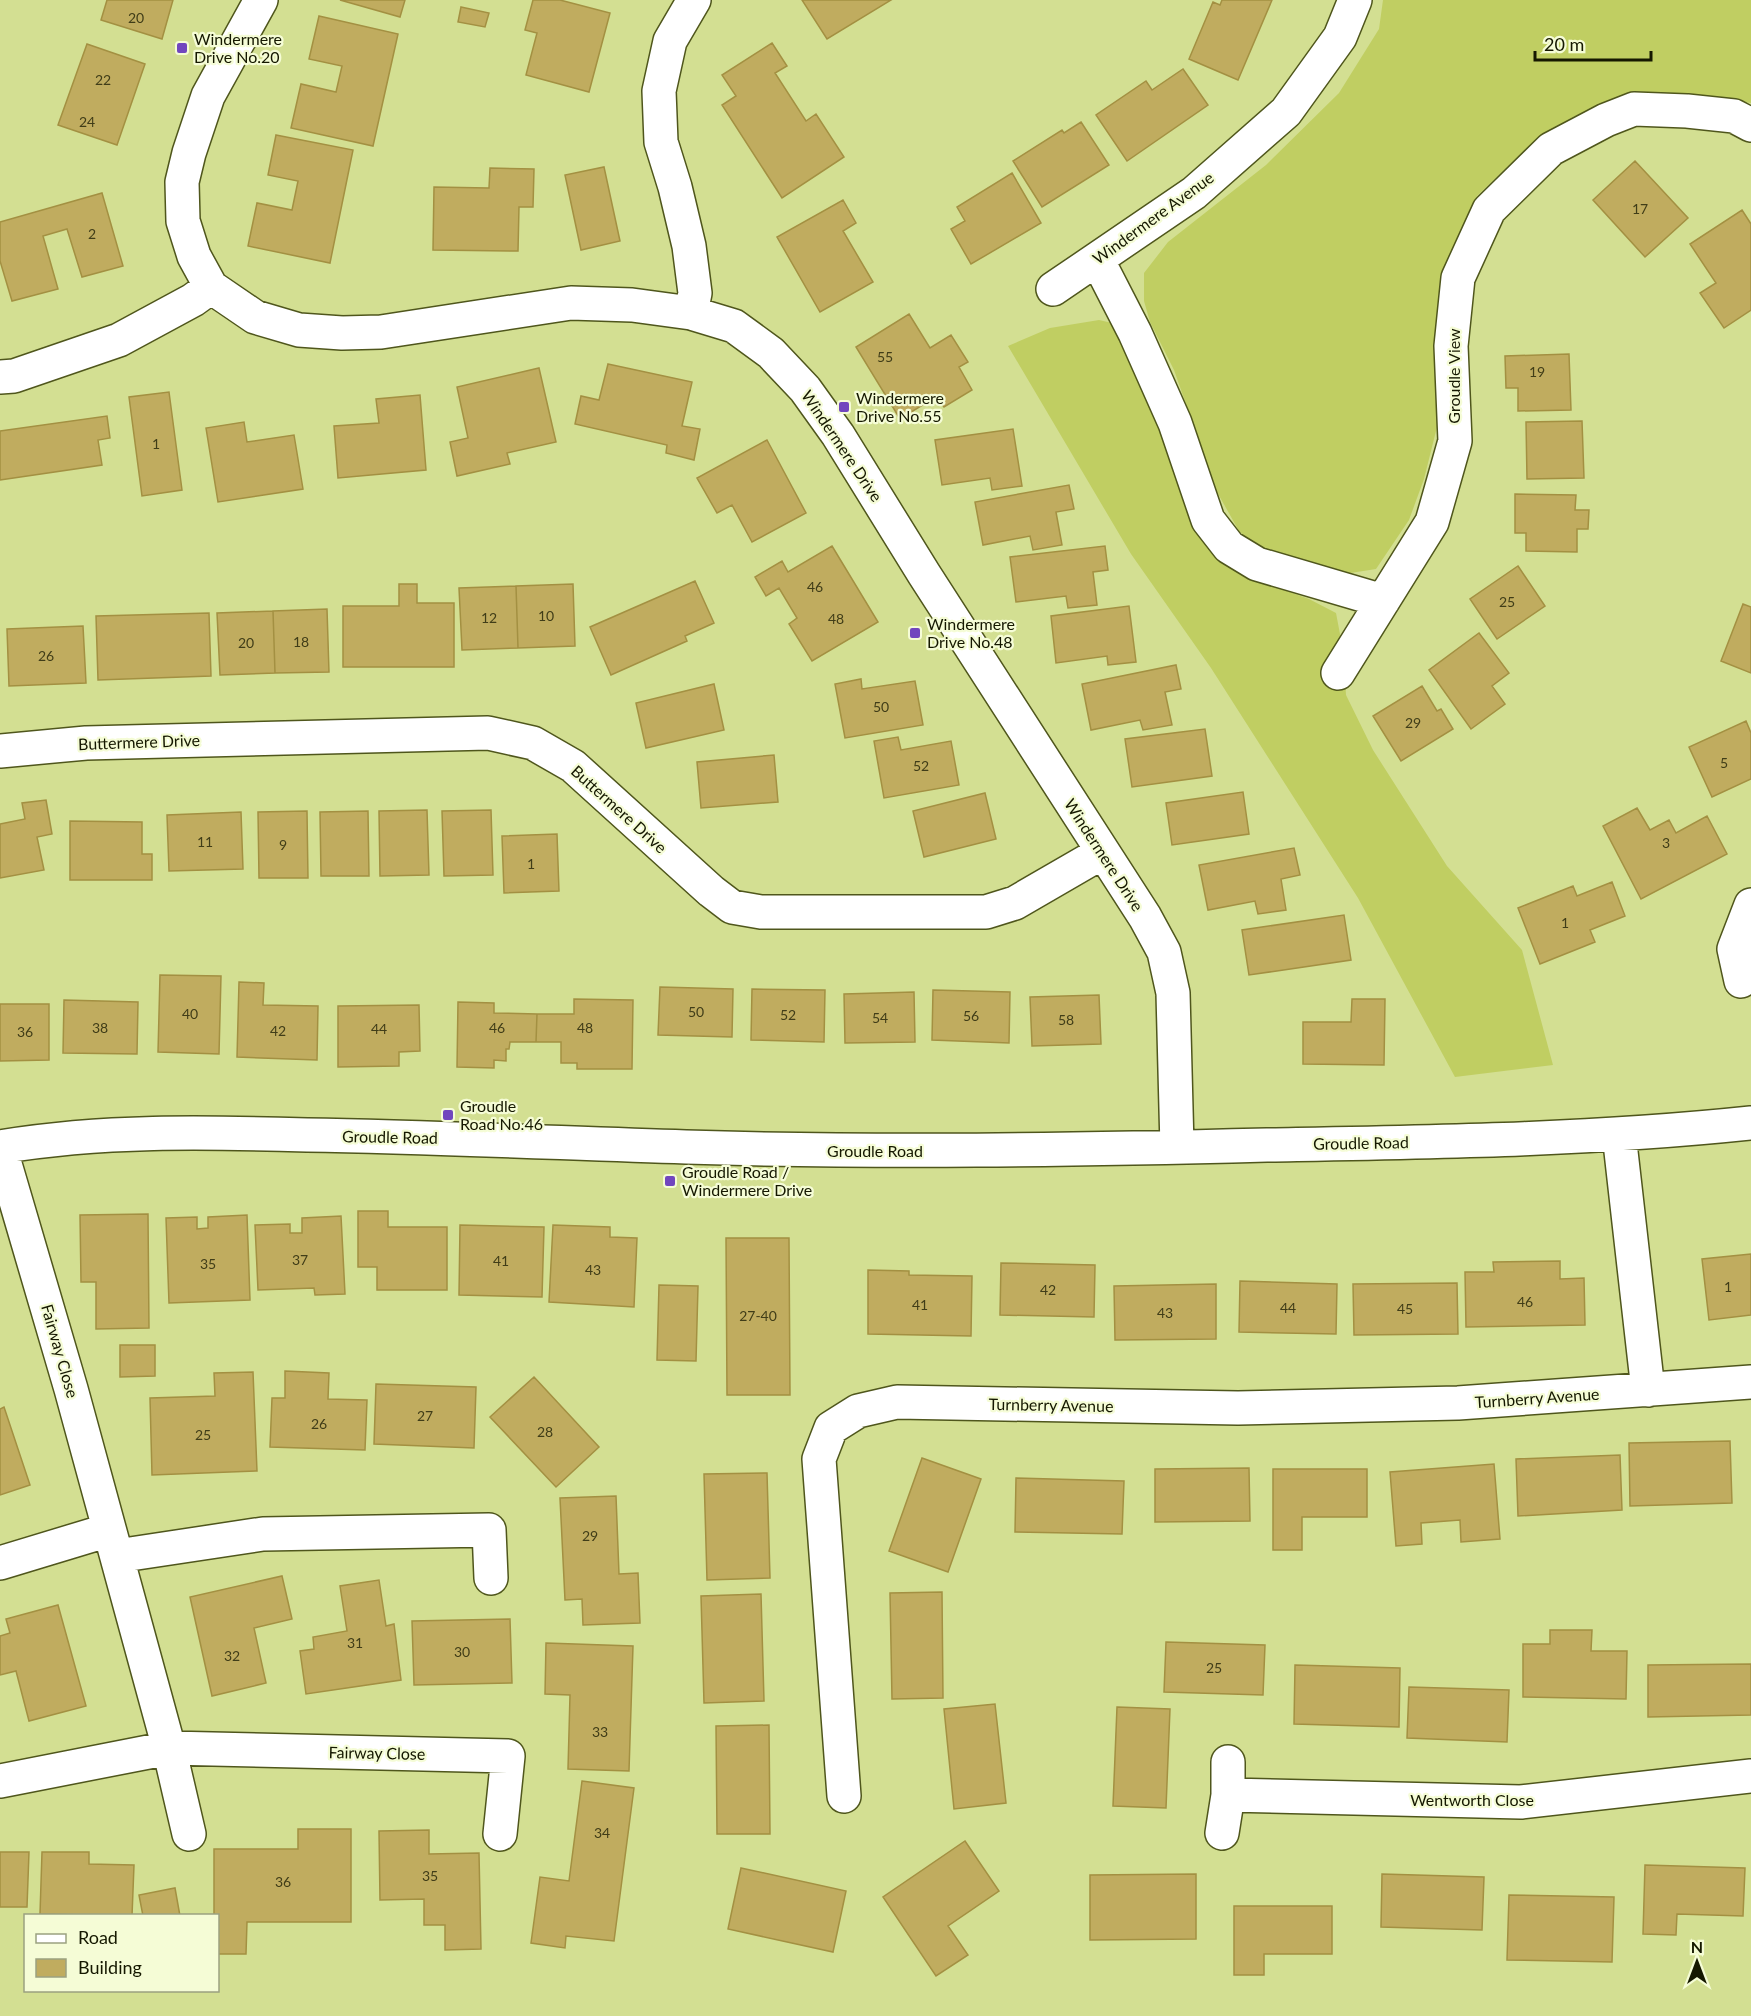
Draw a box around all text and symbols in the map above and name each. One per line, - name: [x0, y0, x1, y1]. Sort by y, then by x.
- house number: 20: [128, 9, 144, 26]
- scale bar: [1535, 24, 1650, 62]
- place label: Windermere Drive No.20: [194, 29, 282, 66]
- text: 20 m: [1544, 33, 1584, 55]
- marker: Windermere Drive No.20: [175, 41, 189, 55]
- house number: 22: [95, 71, 111, 88]
- house number: 24: [79, 113, 95, 130]
- street label: Windermere Avenue: [1089, 167, 1217, 268]
- house number: 17: [1632, 200, 1648, 217]
- house number: 2: [88, 225, 96, 242]
- street label: Groudle View: [1444, 328, 1463, 424]
- house number: 55: [877, 348, 893, 365]
- house number: 19: [1529, 363, 1545, 380]
- street label: Windermere Drive: [798, 386, 887, 505]
- place label: Windermere Drive No.55: [856, 388, 944, 425]
- marker: Windermere Drive No.55: [837, 400, 851, 414]
- house number: 1: [152, 435, 160, 452]
- house number: 46: [807, 578, 823, 595]
- house number: 25: [1499, 593, 1515, 610]
- house number: 10: [538, 607, 554, 624]
- house number: 12: [481, 609, 497, 626]
- house number: 48: [828, 610, 844, 627]
- place label: Windermere Drive No.48: [927, 614, 1015, 651]
- marker: Windermere Drive No.48: [908, 626, 922, 640]
- house number: 18: [293, 633, 309, 650]
- house number: 20: [238, 634, 254, 651]
- house number: 26: [38, 647, 54, 664]
- house number: 50: [873, 698, 889, 715]
- house number: 29: [1405, 714, 1421, 731]
- street label: Buttermere Drive: [78, 730, 200, 753]
- house number: 5: [1720, 754, 1728, 771]
- house number: 52: [913, 757, 929, 774]
- street label: Buttermere Drive: [568, 761, 671, 857]
- street label: Windermere Drive: [1061, 795, 1148, 915]
- house number: 11: [197, 833, 213, 850]
- house number: 3: [1662, 834, 1670, 851]
- house number: 9: [279, 836, 287, 853]
- house number: 1: [527, 855, 535, 872]
- house number: 1: [1561, 914, 1569, 931]
- house number: 50: [688, 1003, 704, 1020]
- house number: 40: [182, 1005, 198, 1022]
- house number: 52: [780, 1006, 796, 1023]
- house number: 56: [963, 1007, 979, 1024]
- house number: 54: [872, 1009, 888, 1026]
- house number: 58: [1058, 1011, 1074, 1028]
- house number: 38: [92, 1019, 108, 1036]
- house number: 46: [489, 1019, 505, 1036]
- house number: 48: [577, 1019, 593, 1036]
- house number: 44: [371, 1020, 387, 1037]
- house number: 42: [270, 1022, 286, 1039]
- house number: 36: [17, 1023, 33, 1040]
- place label: Groudle Road No.46: [460, 1096, 543, 1133]
- marker: Groudle Road No.46: [441, 1108, 455, 1122]
- street label: Groudle Road: [342, 1126, 438, 1147]
- street label: Groudle Road: [1313, 1132, 1409, 1153]
- street label: Groudle Road: [827, 1141, 923, 1160]
- place label: Groudle Road / Windermere Drive: [682, 1162, 812, 1199]
- marker: Groudle Road / Windermere Drive: [663, 1174, 677, 1188]
- house number: 37: [292, 1251, 308, 1268]
- house number: 41: [493, 1252, 509, 1269]
- house number: 35: [200, 1255, 216, 1272]
- house number: 43: [585, 1261, 601, 1278]
- house number: 1: [1724, 1278, 1732, 1295]
- house number: 42: [1040, 1281, 1056, 1298]
- house number: 46: [1517, 1293, 1533, 1310]
- house number: 41: [912, 1296, 928, 1313]
- house number: 44: [1280, 1299, 1296, 1316]
- house number: 45: [1397, 1300, 1413, 1317]
- street label: Fairway Close: [38, 1302, 83, 1400]
- house number: 43: [1157, 1304, 1173, 1321]
- house number: 27-40: [739, 1307, 777, 1324]
- street label: Turnberry Avenue: [1474, 1384, 1600, 1411]
- street label: Turnberry Avenue: [988, 1394, 1114, 1415]
- house number: 27: [417, 1407, 433, 1424]
- house number: 26: [311, 1415, 327, 1432]
- house number: 28: [537, 1423, 553, 1440]
- house number: 25: [195, 1426, 211, 1443]
- house number: 29: [582, 1527, 598, 1544]
- house number: 31: [347, 1634, 363, 1651]
- house number: 30: [454, 1643, 470, 1660]
- house number: 32: [224, 1647, 240, 1664]
- house number: 25: [1206, 1659, 1222, 1676]
- house number: 33: [592, 1723, 608, 1740]
- street label: Fairway Close: [329, 1742, 425, 1763]
- street label: Wentworth Close: [1410, 1790, 1534, 1809]
- house number: 34: [594, 1824, 610, 1841]
- house number: 35: [422, 1867, 438, 1884]
- house number: 36: [275, 1873, 291, 1890]
- legend: [24, 1914, 219, 1992]
- text: Road: [78, 1926, 118, 1948]
- north arrow: [1667, 1932, 1727, 1992]
- text: N: [1691, 1937, 1703, 1956]
- text: Building: [78, 1956, 142, 1978]

